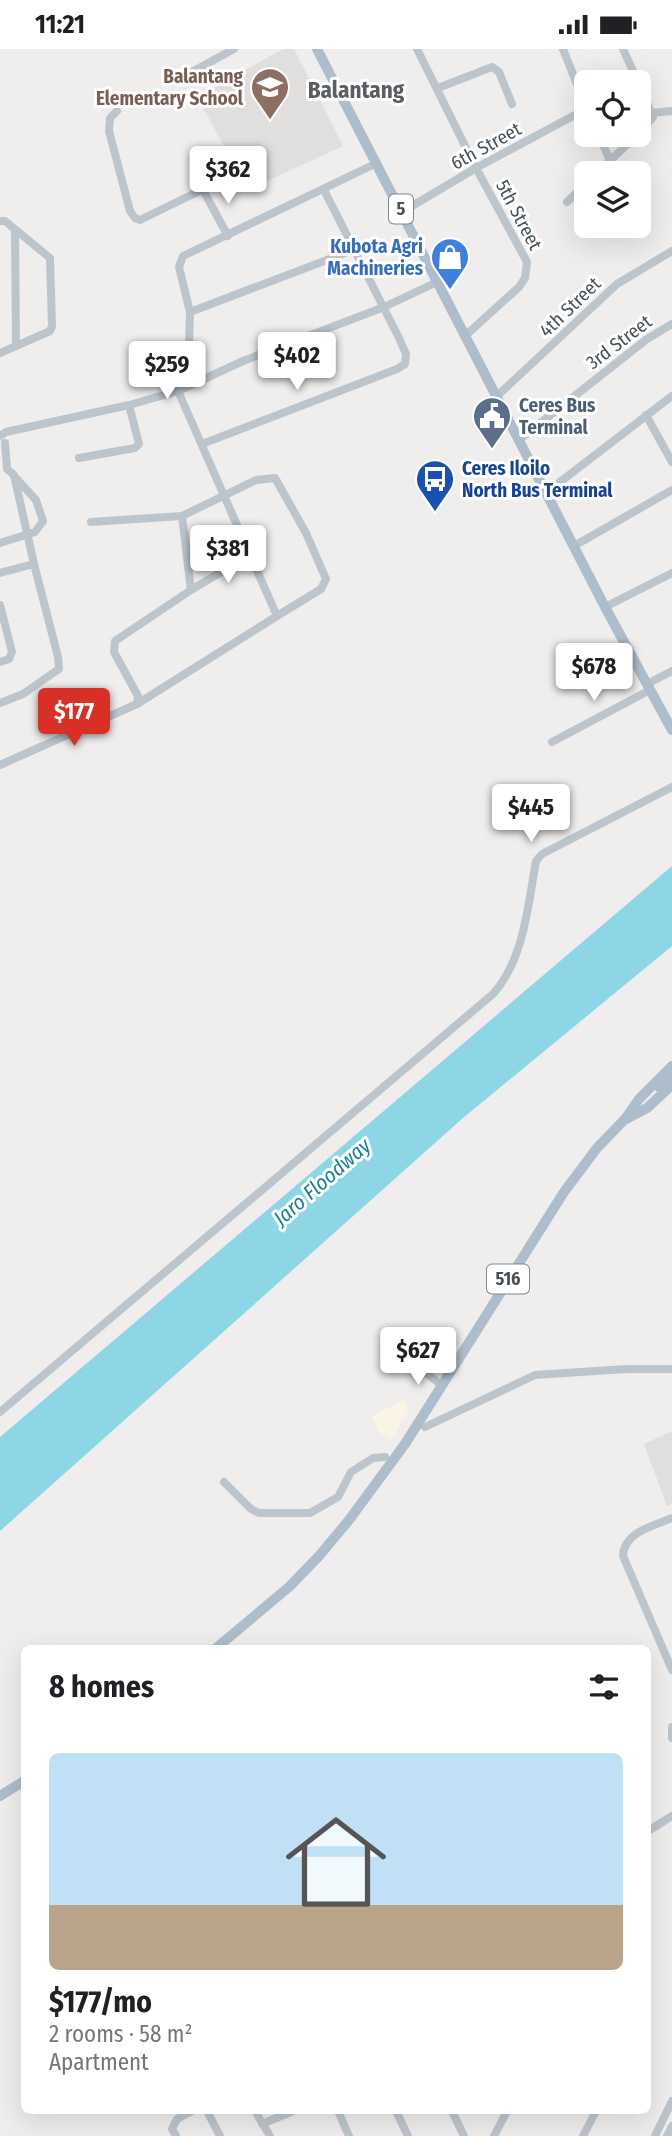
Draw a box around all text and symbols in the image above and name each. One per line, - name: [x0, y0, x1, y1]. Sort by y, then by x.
- text: 11:21: [35, 9, 85, 40]
- place label: Balantang Elementary School: [96, 65, 244, 110]
- school or university icon: Balantang Elementary School: [249, 66, 291, 121]
- map controls: [574, 70, 651, 238]
- button: locate: [574, 70, 651, 147]
- district label: Balantang: [308, 76, 405, 104]
- street label: 6th Street: [447, 117, 526, 175]
- pin: $362: [187, 146, 269, 206]
- text: $362: [206, 155, 250, 183]
- button: layers: [574, 161, 651, 238]
- street label: 5th Street: [491, 176, 547, 255]
- road number: 5: [389, 195, 413, 223]
- place label: Kubota Agri Machineries: [327, 235, 424, 280]
- shop icon: Kubota Agri Machineries: [429, 236, 471, 291]
- street label: 4th Street: [534, 272, 606, 342]
- street label: 3rd Street: [582, 309, 657, 374]
- pin: $402: [256, 333, 338, 392]
- pin: $259: [126, 341, 208, 401]
- text: $402: [274, 341, 320, 369]
- text: $259: [145, 350, 189, 378]
- place label: Ceres Bus Terminal: [519, 394, 596, 439]
- public building icon: Ceres Bus Terminal: [471, 395, 513, 450]
- place label: Ceres Iloilo North Bus Terminal: [462, 457, 613, 502]
- bus stop icon: Ceres Iloilo North Bus Terminal: [414, 458, 456, 513]
- pin: $381: [187, 525, 269, 585]
- text: $381: [206, 534, 250, 562]
- pin: $678: [553, 643, 635, 703]
- text: $678: [572, 652, 616, 680]
- pin: $177: [33, 689, 115, 748]
- text: $177: [54, 697, 94, 725]
- pin: $445: [490, 785, 572, 844]
- text: $445: [508, 793, 554, 821]
- water label: Jaro Floodway: [267, 1132, 376, 1232]
- road number: 516: [487, 1265, 529, 1294]
- pin: $627: [377, 1327, 459, 1387]
- text: $627: [396, 1336, 440, 1364]
- icon: filters: [585, 1668, 623, 1706]
- text: 8 homes: [49, 1669, 154, 1705]
- icon: home: [273, 1799, 399, 1925]
- text: $177/mo: [49, 1984, 152, 2020]
- text: 2 rooms · 58 m²: [49, 2020, 193, 2048]
- text: Apartment: [49, 2048, 149, 2076]

